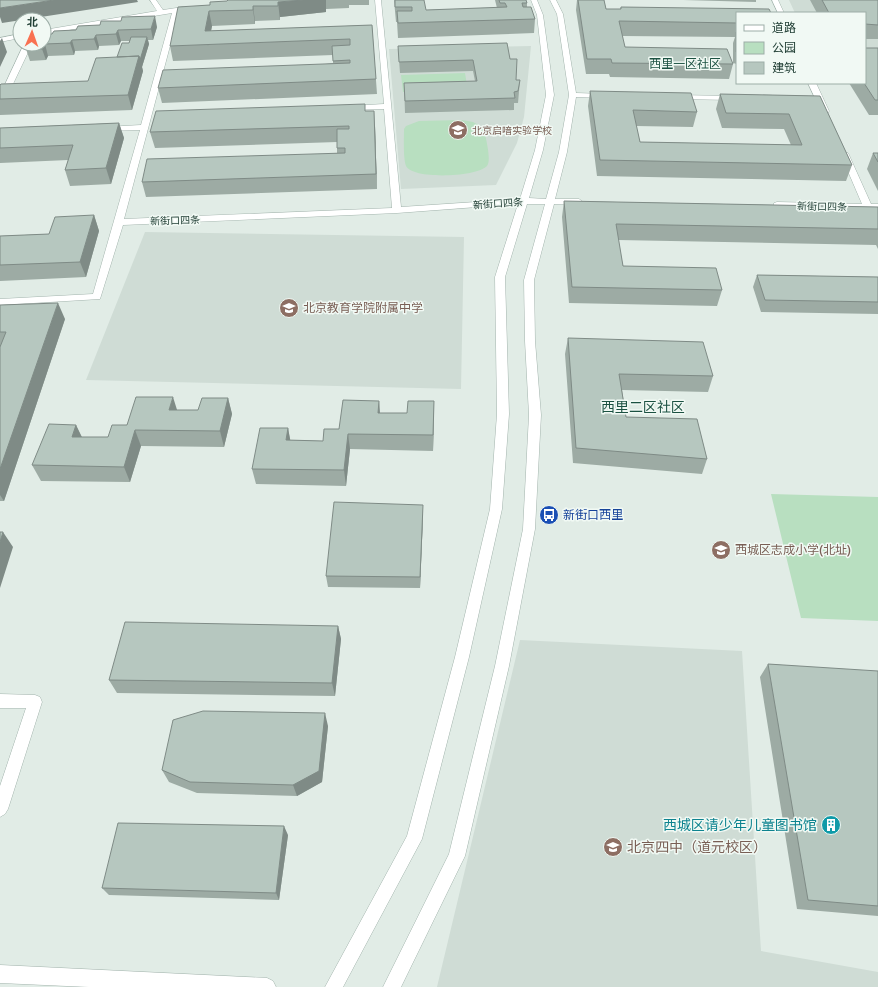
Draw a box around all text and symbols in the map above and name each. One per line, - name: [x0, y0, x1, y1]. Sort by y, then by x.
- north arrow: [12, 12, 52, 52]
- legend: [736, 12, 866, 84]
- text: 北: [27, 16, 38, 29]
- text: 道路: [772, 21, 796, 36]
- text: 公园: [772, 41, 796, 56]
- district label: 西里一区社区: [649, 57, 721, 72]
- text: 建筑: [772, 61, 796, 76]
- school or university icon: 北京启喑实验学校: [447, 119, 469, 141]
- place label: 北京启喑实验学校: [472, 125, 552, 137]
- street label: 新街口四条: [473, 196, 523, 212]
- street label: 新街口四条: [797, 201, 847, 213]
- street label: 新街口四条: [150, 214, 200, 228]
- school or university icon: 北京教育学院附属中学: [278, 297, 300, 319]
- place label: 北京教育学院附属中学: [303, 301, 423, 316]
- district label: 西里二区社区: [601, 399, 685, 416]
- bus stop icon: 新街口西里: [538, 504, 560, 526]
- place label: 新街口西里: [563, 508, 623, 523]
- school or university icon: 西城区志成小学(北址): [710, 539, 732, 561]
- place label: 西城区志成小学(北址): [735, 543, 851, 558]
- building icon: 西城区请少年儿童图书馆: [820, 814, 842, 836]
- place label: 西城区请少年儿童图书馆: [663, 817, 817, 834]
- school or university icon: 北京四中（道元校区）: [602, 836, 624, 858]
- place label: 北京四中（道元校区）: [627, 839, 767, 856]

